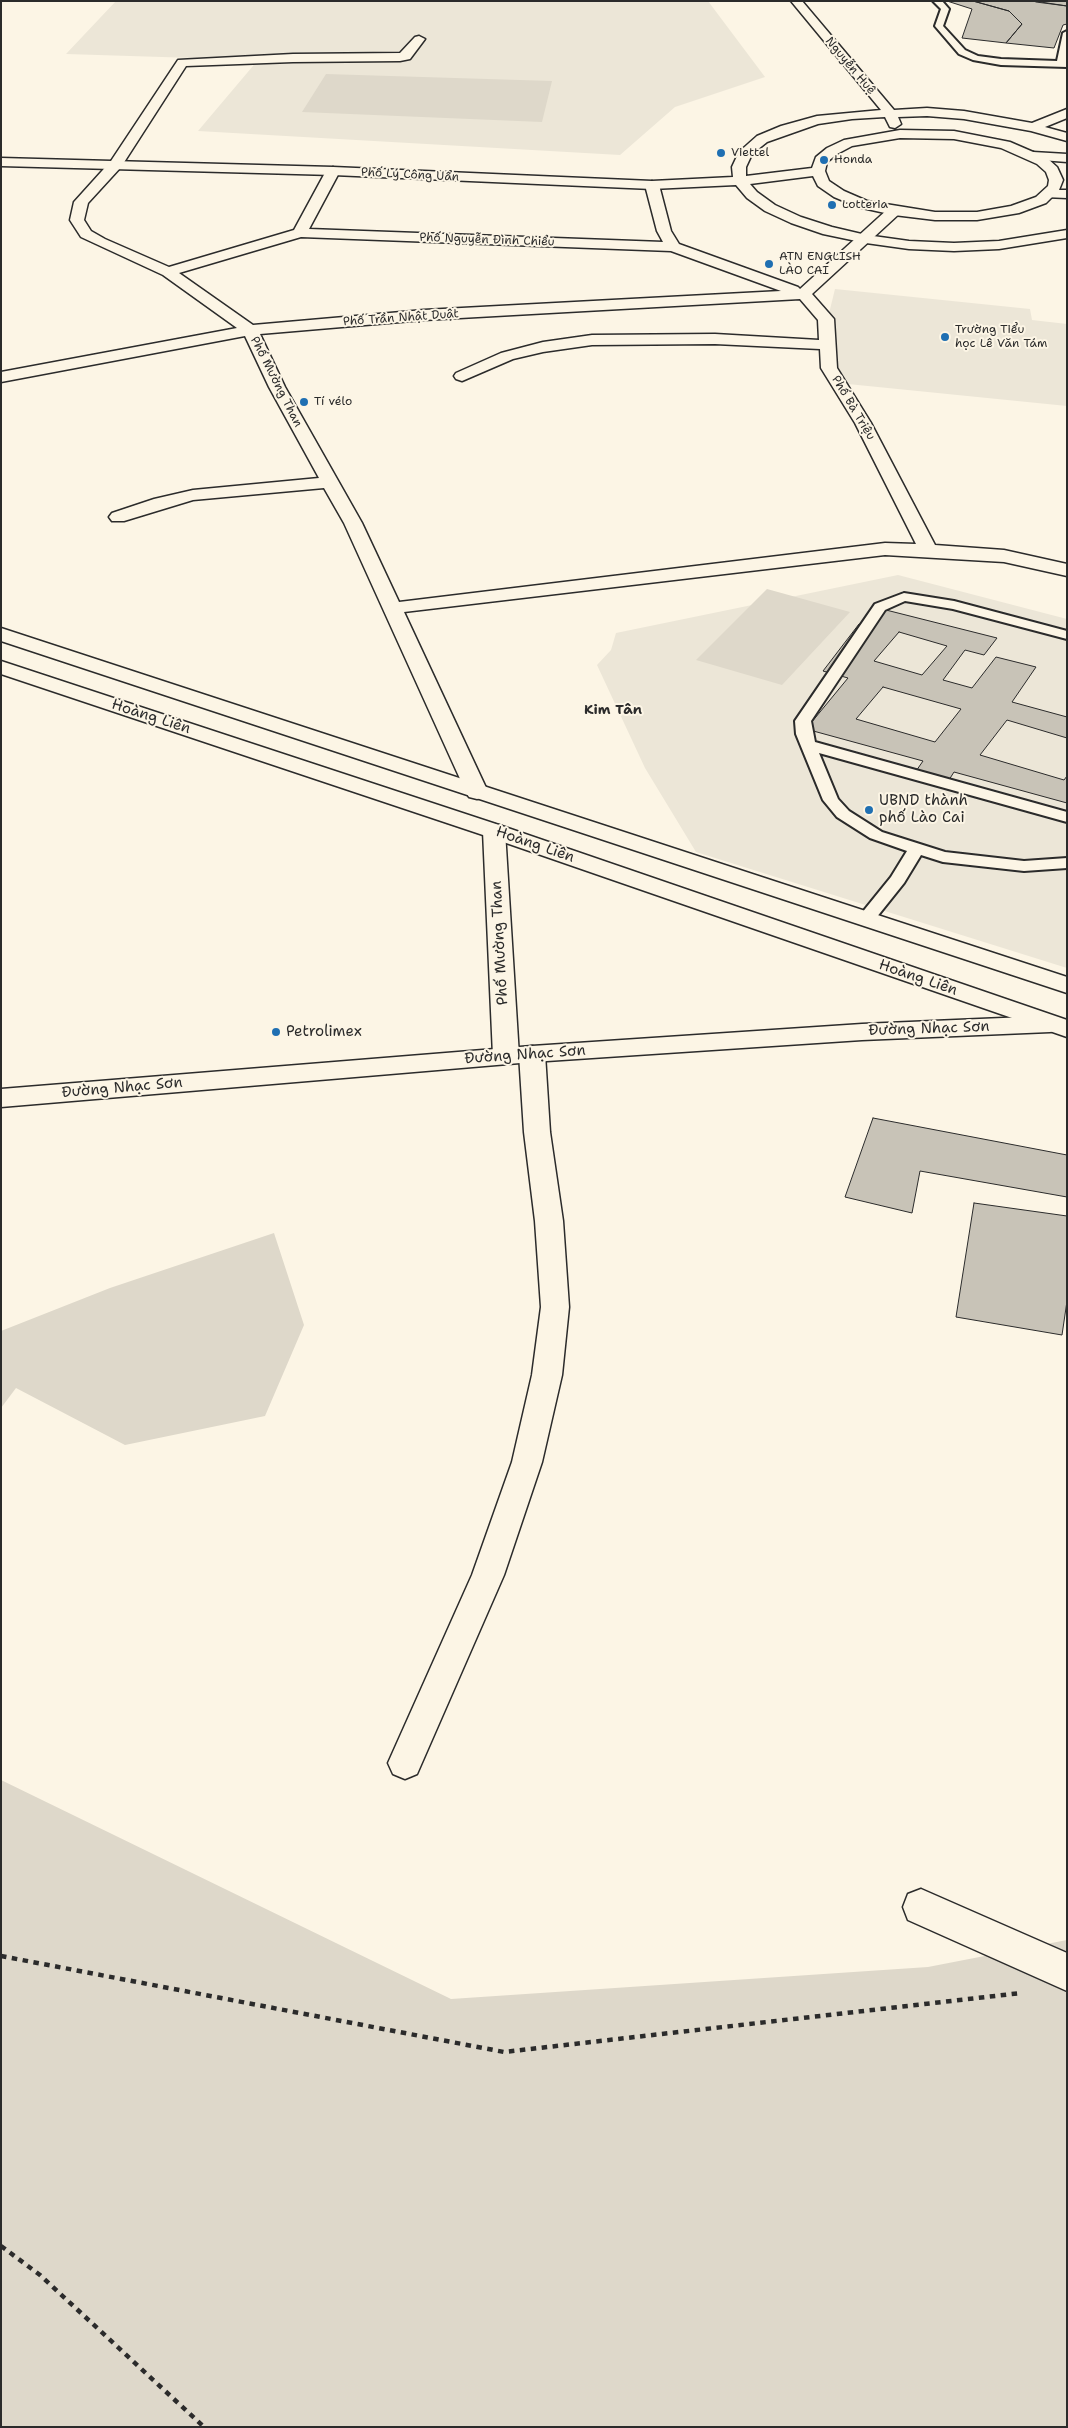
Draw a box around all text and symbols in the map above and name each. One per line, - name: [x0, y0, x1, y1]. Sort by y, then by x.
- street label: Nguyễn Huệ: [822, 34, 878, 98]
- place label: Viettel: [731, 146, 769, 160]
- marker: Viettel: [715, 147, 727, 159]
- place label: Honda: [834, 153, 872, 167]
- marker: Honda: [818, 154, 830, 166]
- street label: Phố Lý Công Uẩn: [361, 165, 459, 185]
- place label: Lotteria: [842, 198, 888, 212]
- marker: Lotteria: [826, 199, 838, 211]
- street label: Phố Nguyễn Đình Chiểu: [419, 230, 555, 250]
- place label: ATN ENGLISH LÀO CAI: [779, 250, 861, 278]
- marker: ATN ENGLISH LÀO CAI: [763, 258, 775, 270]
- street label: Phố Trần Nhật Duật: [343, 307, 459, 329]
- place label: Trường Tiểu học Lê Văn Tám: [955, 323, 1047, 351]
- marker: Trường Tiểu học Lê Văn Tám: [939, 331, 951, 343]
- street label: Phố Mường Than: [247, 334, 305, 430]
- street label: Phố Bà Triệu: [828, 373, 878, 443]
- place label: Tí vélo: [314, 395, 352, 409]
- marker: Tí vélo: [298, 396, 310, 408]
- street label: Hoàng Liên: [109, 696, 193, 738]
- district label: Kim Tân: [584, 702, 642, 718]
- place label: UBND thành phố Lào Cai: [879, 792, 968, 827]
- marker: UBND thành phố Lào Cai: [863, 804, 875, 816]
- street label: Hoàng Liên: [493, 823, 577, 867]
- street label: Phố Mường Than: [488, 880, 512, 1006]
- street label: Hoàng Liên: [876, 956, 960, 1000]
- street label: Đường Nhạc Sơn: [868, 1018, 990, 1040]
- place label: Petrolimex: [286, 1023, 362, 1041]
- marker: Petrolimex: [270, 1026, 282, 1038]
- street label: Đường Nhạc Sơn: [464, 1042, 586, 1068]
- street label: Đường Nhạc Sơn: [61, 1074, 183, 1102]

